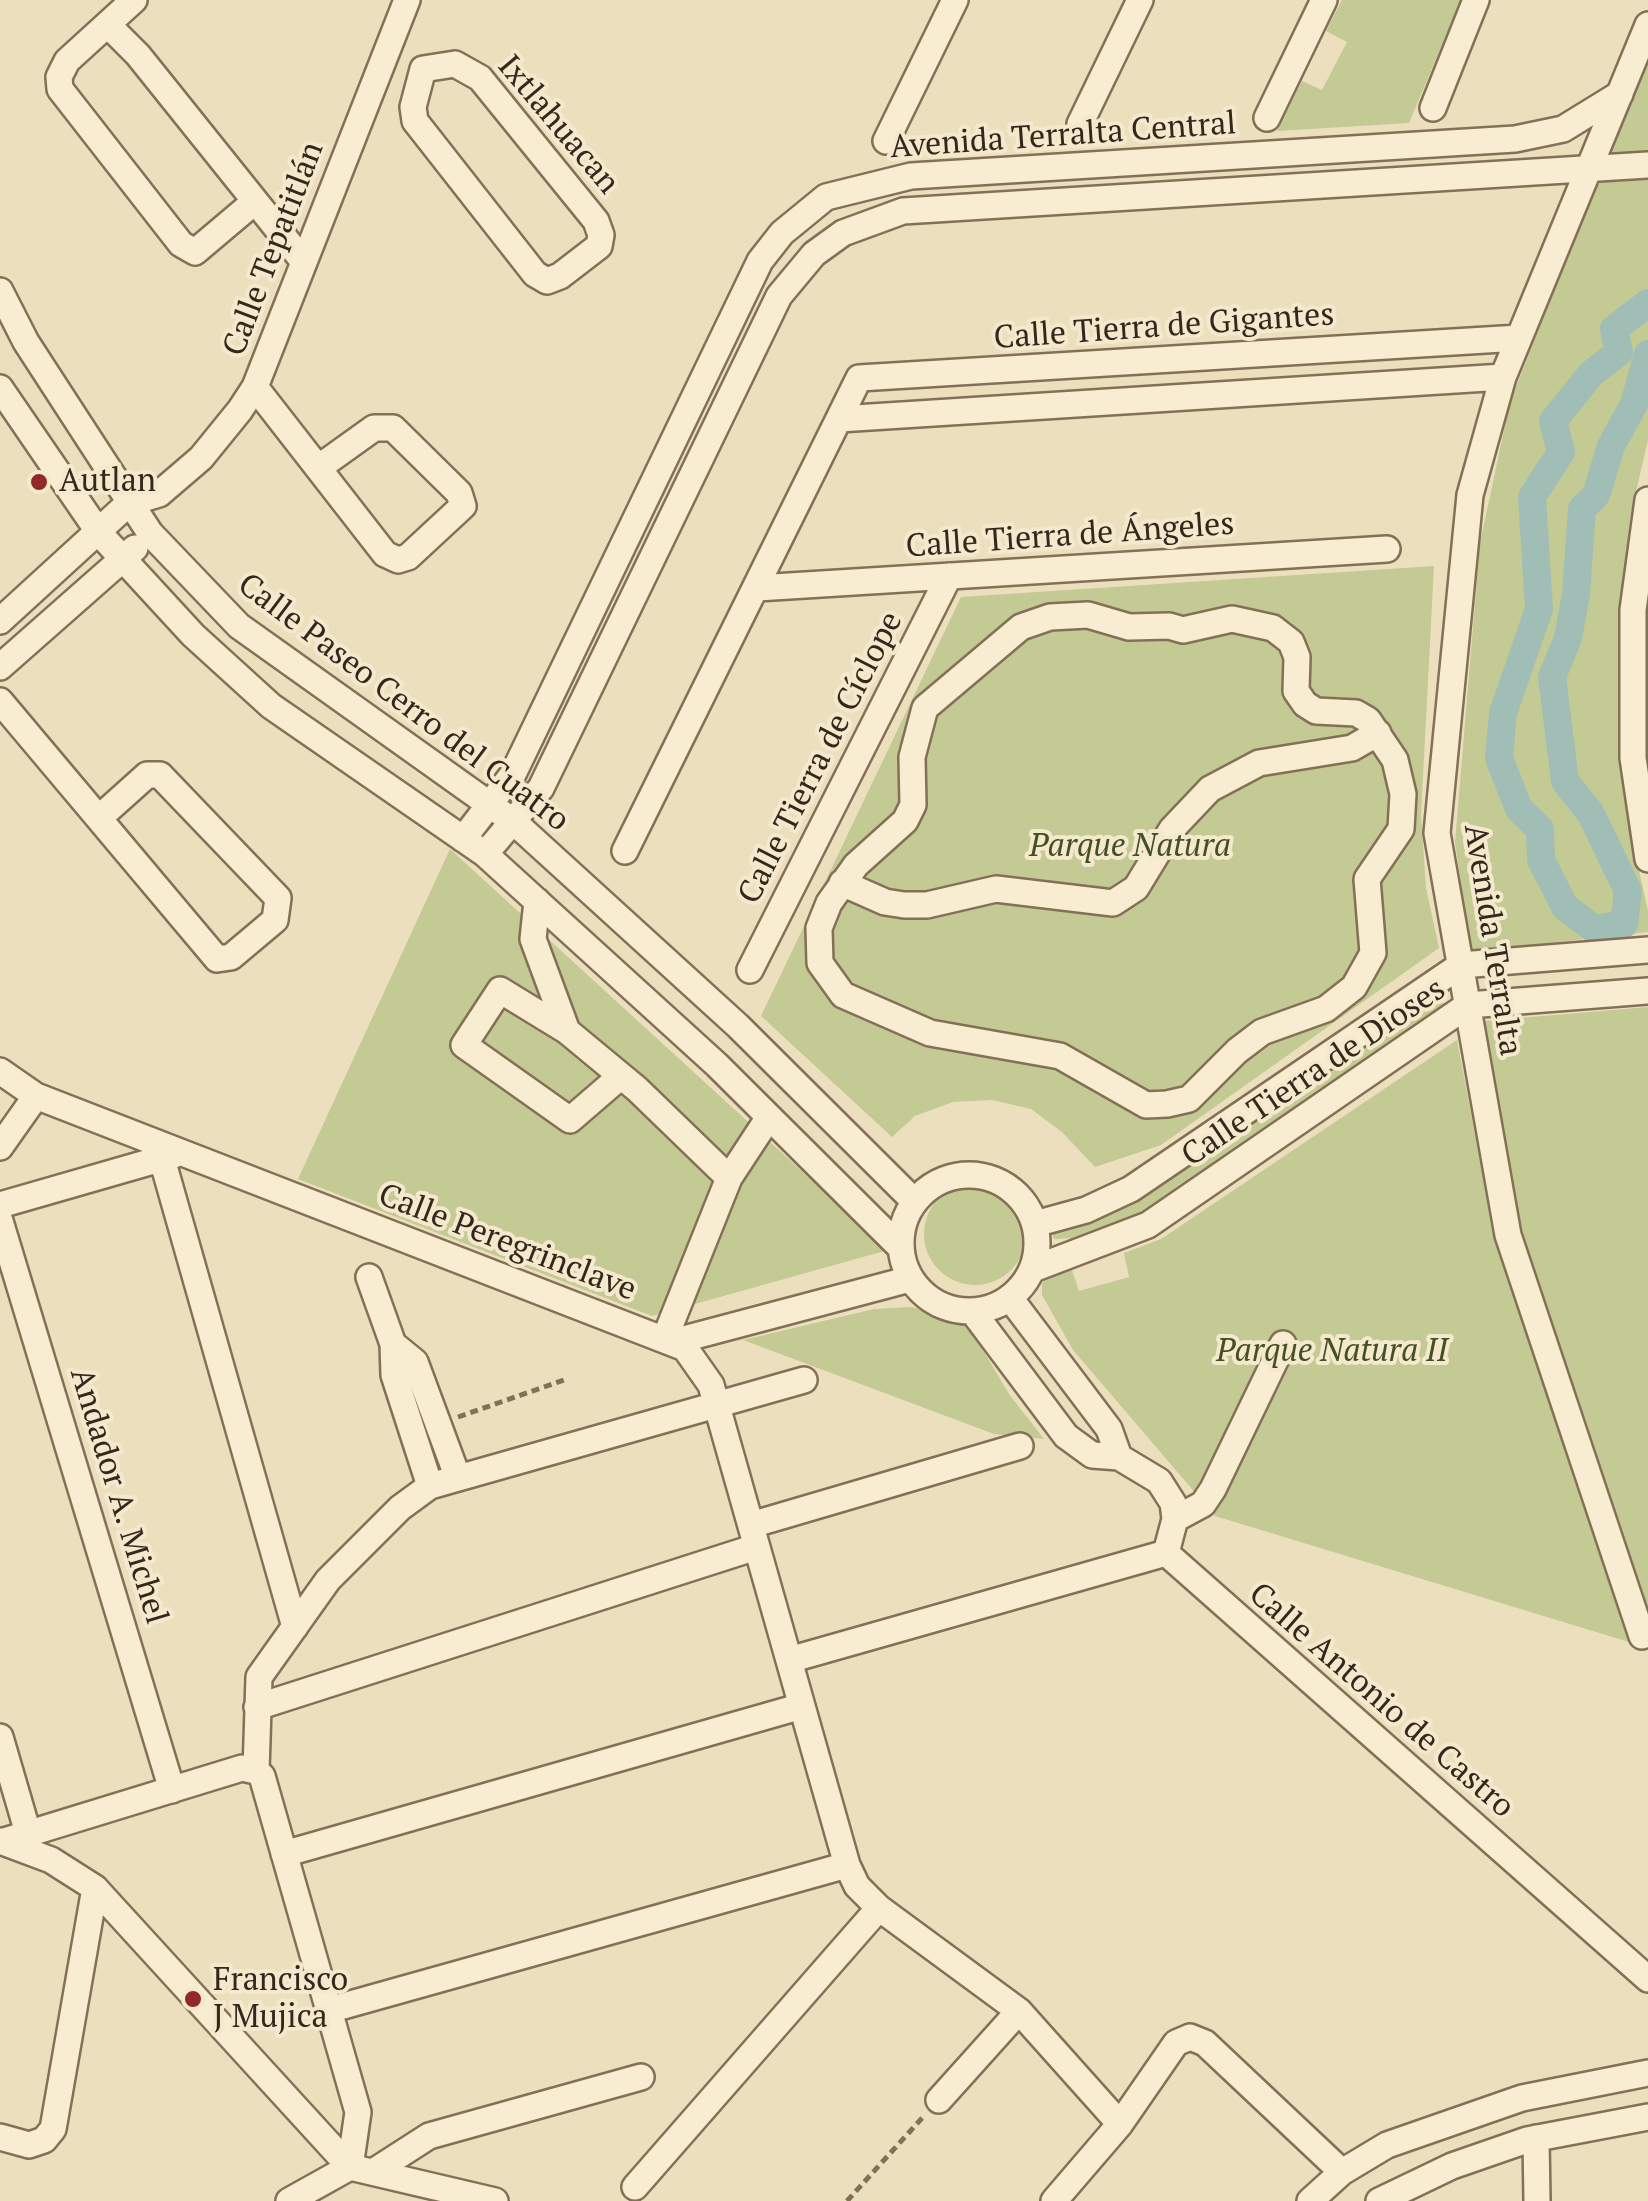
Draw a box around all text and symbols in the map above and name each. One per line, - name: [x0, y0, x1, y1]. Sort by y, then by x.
- street label: Ixtlahuacan: [489, 48, 627, 202]
- street label: Avenida Terralta Central: [889, 105, 1237, 167]
- street label: Calle Tepatitlán: [216, 137, 332, 361]
- street label: Calle Tierra de Gigantes: [993, 296, 1335, 358]
- place label: Autlan: [59, 463, 156, 501]
- marker: Autlan: [28, 471, 50, 493]
- street label: Calle Tierra de Ángeles: [905, 505, 1235, 567]
- street label: Calle Paseo Cerro del Cuatro: [230, 566, 576, 840]
- street label: Calle Tierra de Cíclope: [731, 606, 911, 910]
- street label: Avenida Terralta: [1455, 821, 1529, 1059]
- park label: Parque Natura: [1029, 828, 1231, 866]
- street label: Calle Tierra de Dioses: [1175, 971, 1453, 1175]
- street label: Calle Peregrinclave: [373, 1176, 641, 1310]
- park label: Parque Natura II: [1216, 1333, 1448, 1371]
- street label: Andador A. Michel: [61, 1363, 175, 1629]
- street label: Calle Antonio de Castro: [1241, 1575, 1521, 1827]
- place label: Francisco J Mujica: [213, 1962, 348, 2037]
- marker: Francisco J Mujica: [182, 1988, 204, 2010]

